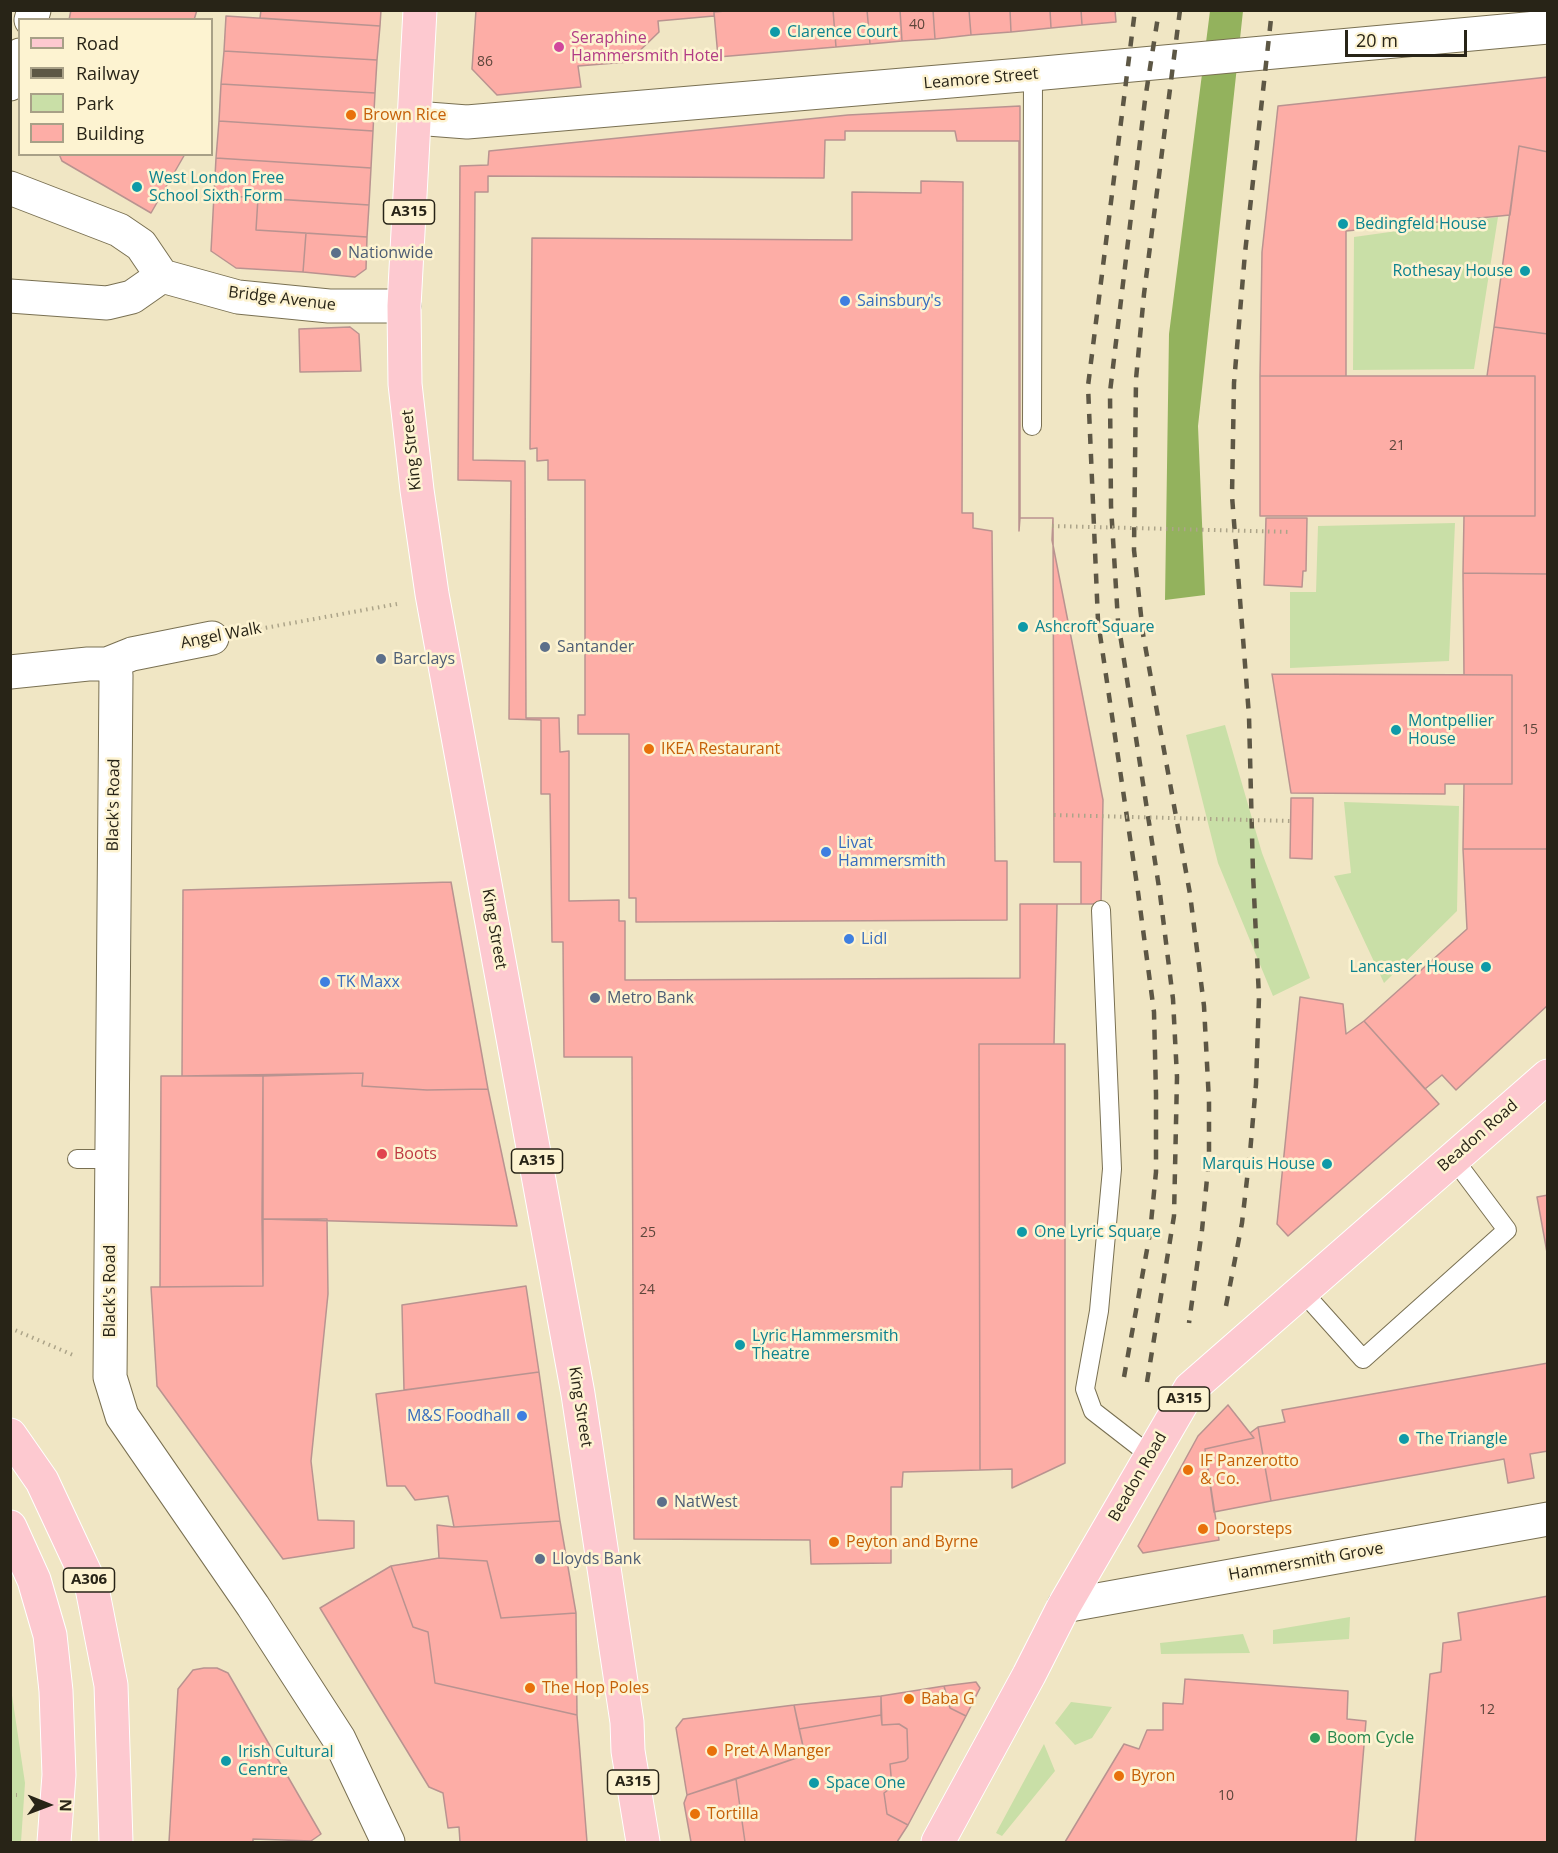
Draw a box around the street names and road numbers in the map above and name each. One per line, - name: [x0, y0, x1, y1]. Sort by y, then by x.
- street label: Leamore Street: [923, 64, 1039, 94]
- road number: A315: [384, 200, 434, 224]
- street label: Bridge Avenue: [227, 283, 337, 315]
- street label: King Street: [398, 409, 426, 491]
- street label: Angel Walk: [179, 619, 263, 653]
- street label: Black's Road: [104, 758, 124, 852]
- street label: King Street: [477, 887, 511, 971]
- street label: Beadon Road: [1434, 1096, 1522, 1176]
- road number: A315: [512, 1149, 562, 1173]
- street label: Black's Road: [100, 1245, 120, 1337]
- street label: King Street: [564, 1365, 596, 1449]
- road number: A315: [1158, 1387, 1210, 1411]
- street label: Beadon Road: [1105, 1429, 1171, 1525]
- street label: Hammersmith Grove: [1227, 1539, 1385, 1585]
- road number: A306: [64, 1568, 115, 1592]
- road number: A315: [608, 1770, 658, 1794]

